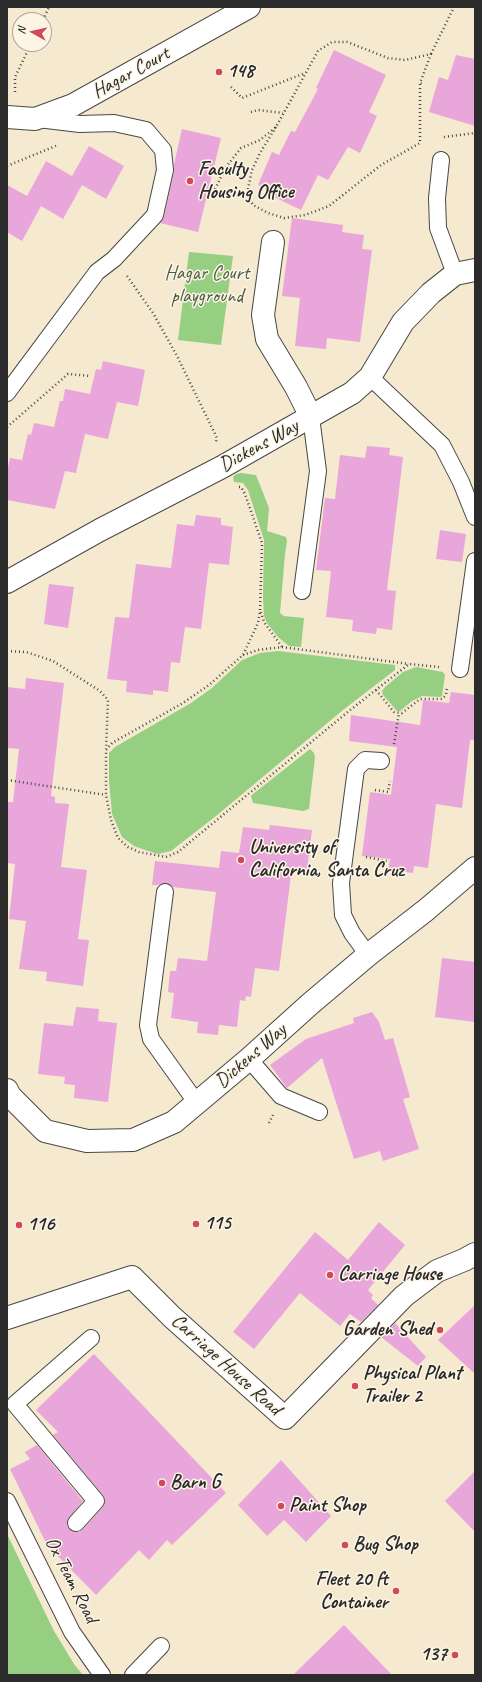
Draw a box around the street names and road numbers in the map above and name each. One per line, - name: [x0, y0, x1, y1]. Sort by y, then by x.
- street label: Hagar Court: [88, 42, 174, 104]
- street label: Dickens Way: [215, 414, 303, 478]
- street label: Dickens Way: [210, 1018, 292, 1094]
- street label: Carriage House Road: [166, 1309, 286, 1421]
- street label: Ox Team Road: [39, 1533, 103, 1627]

